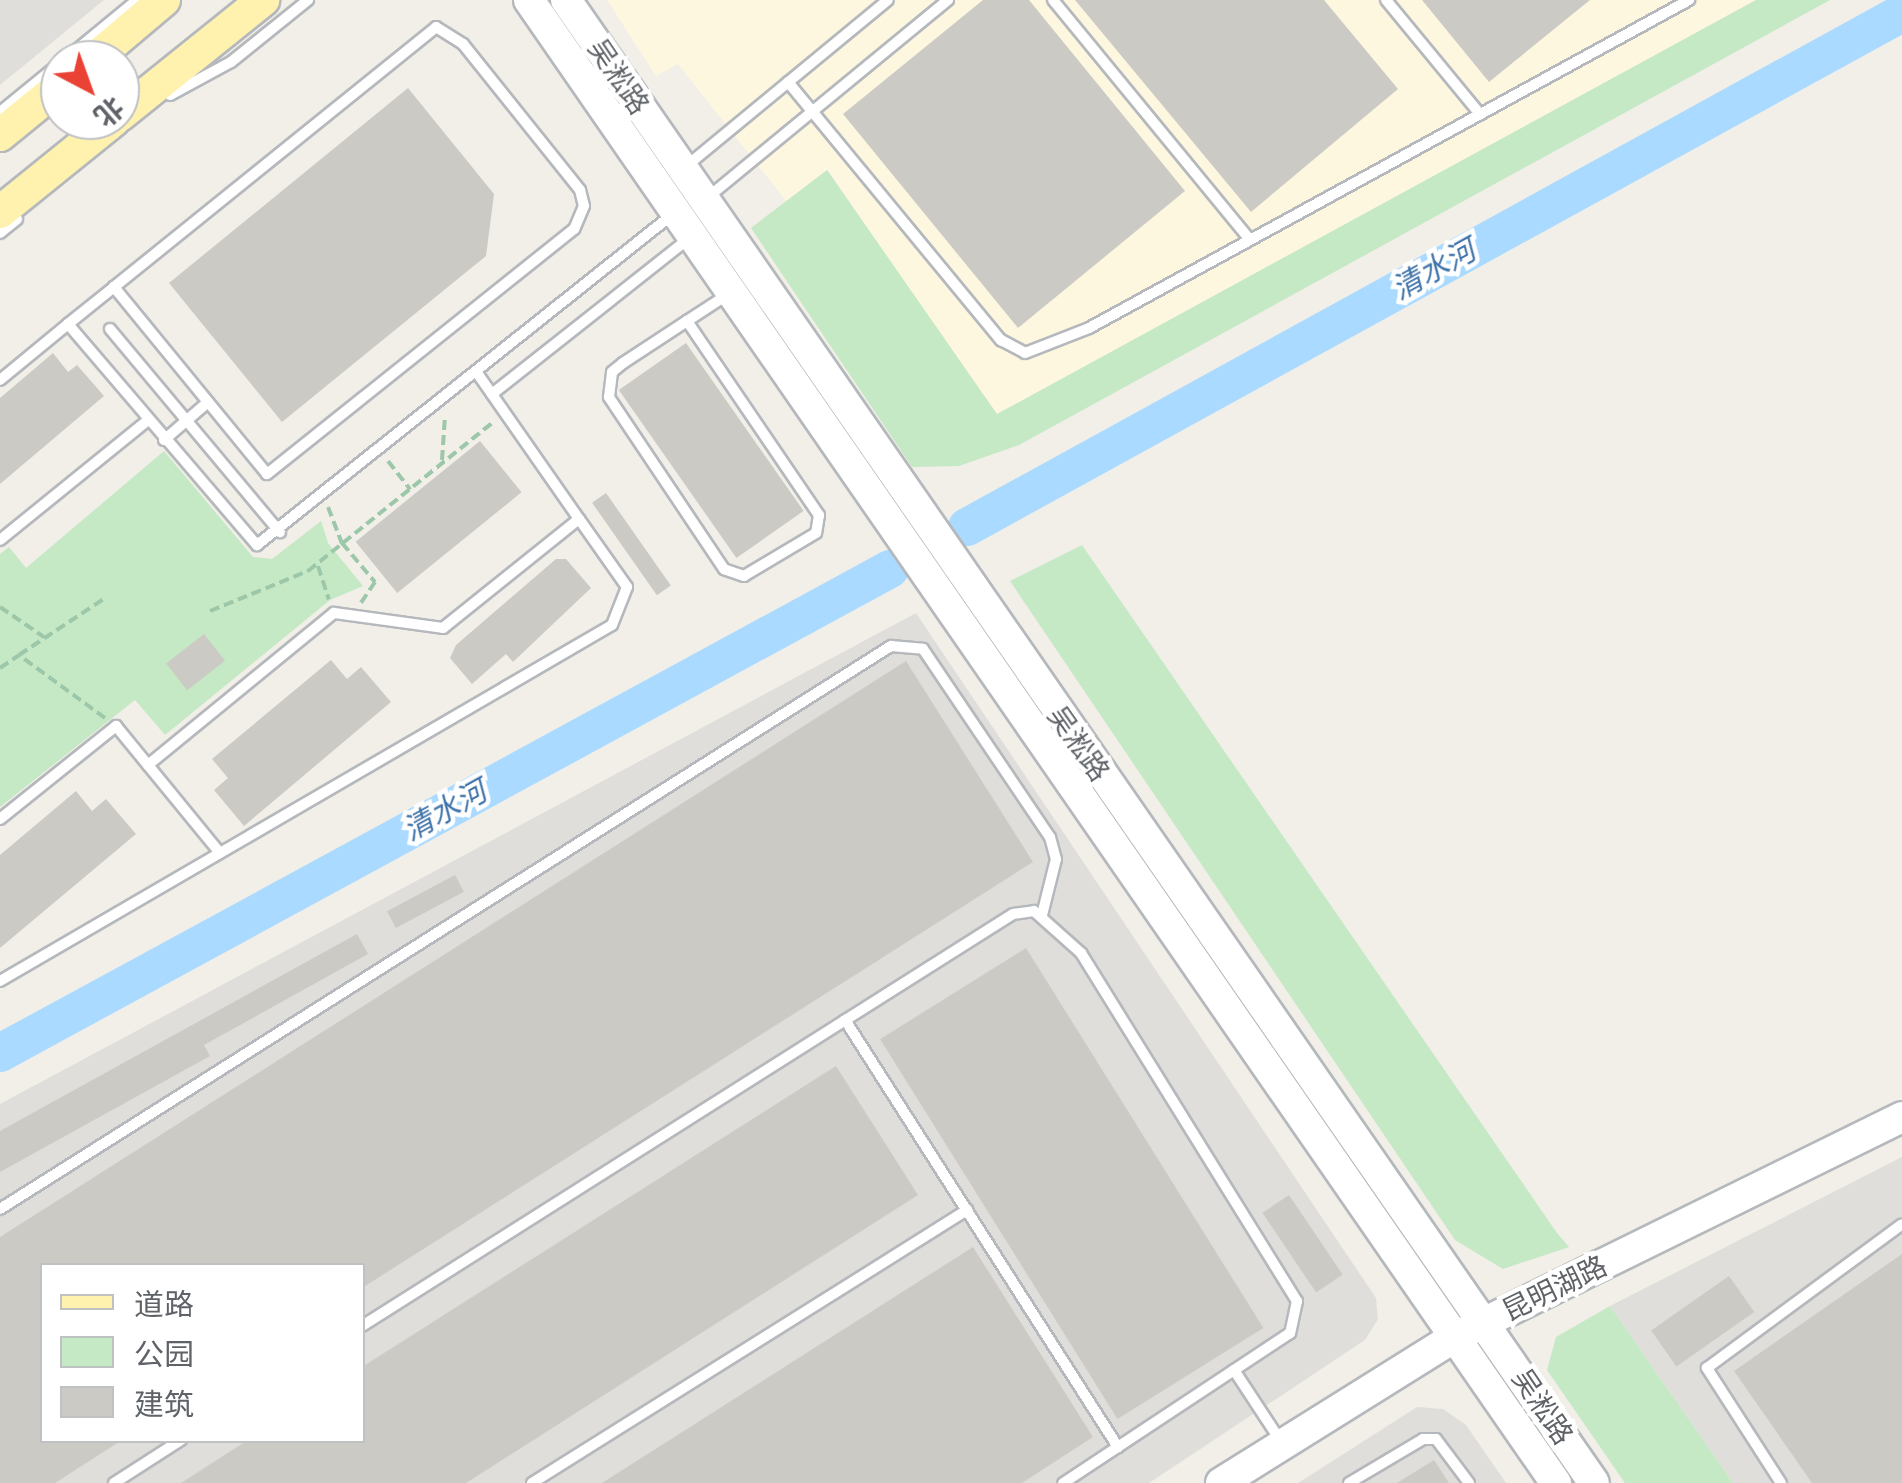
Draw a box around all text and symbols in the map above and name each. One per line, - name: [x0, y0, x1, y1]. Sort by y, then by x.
- street label: 吴淞路: [581, 33, 655, 121]
- north arrow: [40, 40, 140, 140]
- text: 北: [87, 90, 130, 133]
- water label: 清水河: [1386, 232, 1482, 308]
- street label: 吴淞路: [1040, 700, 1116, 788]
- water label: 清水河: [397, 773, 493, 849]
- street label: 昆明湖路: [1497, 1249, 1613, 1329]
- legend: [40, 1263, 365, 1443]
- text: 道路: [134, 1287, 194, 1323]
- text: 公园: [134, 1337, 194, 1373]
- street label: 吴淞路: [1505, 1363, 1579, 1451]
- text: 建筑: [134, 1387, 194, 1423]

